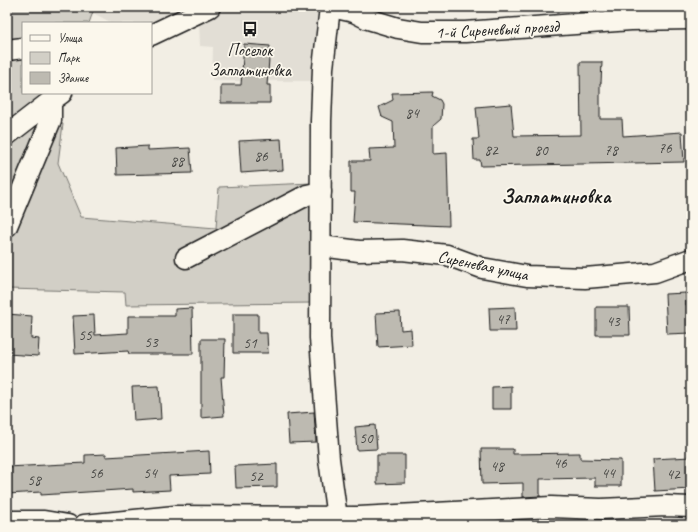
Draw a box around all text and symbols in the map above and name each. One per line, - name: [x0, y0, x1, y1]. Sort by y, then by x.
- street label: 1-й Сиреневый проезд: [435, 16, 561, 43]
- bus stop icon: Поселок Заплатиновка: [241, 20, 259, 38]
- legend: [22, 22, 152, 94]
- text: Улица: [58, 30, 83, 46]
- place label: Поселок Заплатиновка: [209, 40, 292, 81]
- text: Парк: [58, 50, 81, 66]
- text: Здание: [58, 70, 89, 86]
- house number: 84: [405, 104, 420, 123]
- house number: 76: [658, 139, 673, 158]
- house number: 82: [484, 141, 499, 160]
- house number: 80: [534, 141, 549, 160]
- house number: 78: [604, 141, 619, 160]
- house number: 86: [254, 147, 269, 166]
- house number: 88: [170, 152, 185, 171]
- district label: Заплатиновка: [501, 183, 613, 209]
- street label: Сиреневая улица: [436, 246, 531, 286]
- house number: 47: [496, 310, 511, 329]
- house number: 43: [606, 312, 621, 331]
- house number: 55: [78, 326, 93, 345]
- house number: 53: [144, 333, 159, 352]
- house number: 51: [243, 334, 258, 353]
- house number: 50: [359, 429, 374, 448]
- house number: 46: [553, 454, 568, 473]
- house number: 48: [490, 457, 505, 476]
- house number: 56: [89, 464, 104, 483]
- house number: 54: [143, 464, 158, 483]
- house number: 44: [601, 464, 616, 483]
- house number: 42: [666, 465, 681, 484]
- house number: 52: [249, 467, 264, 486]
- house number: 58: [27, 471, 42, 490]

